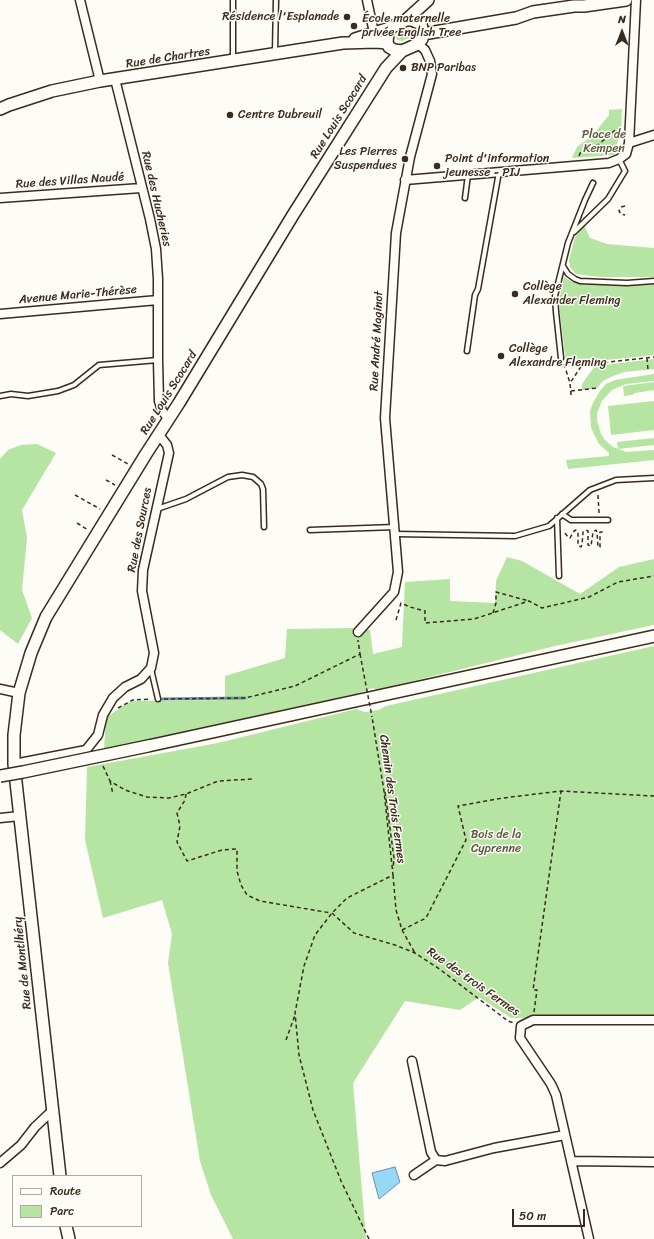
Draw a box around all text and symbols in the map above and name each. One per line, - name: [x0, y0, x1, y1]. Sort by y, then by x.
- place label: Résidence l'Esplanade: [222, 10, 339, 24]
- text: N: [618, 10, 626, 29]
- marker: Résidence l'Esplanade: [342, 12, 352, 22]
- place label: École maternelle privée English Tree: [362, 12, 461, 40]
- north arrow: [602, 12, 642, 52]
- marker: École maternelle privée English Tree: [349, 21, 359, 31]
- street label: Rue de Chartres: [125, 44, 211, 72]
- place label: BNP Paribas: [411, 61, 476, 75]
- marker: BNP Paribas: [398, 63, 408, 73]
- street label: Rue Louis Scocard: [307, 73, 371, 161]
- place label: Centre Dubreuil: [238, 108, 322, 122]
- marker: Centre Dubreuil: [225, 110, 235, 120]
- park label: Place de Kempen: [582, 128, 626, 156]
- place label: Les Pierres Suspendues: [334, 145, 397, 173]
- street label: Rue des Hucheries: [138, 150, 174, 248]
- place label: Point d'information jeunesse - PIJ: [445, 152, 549, 180]
- marker: Les Pierres Suspendues: [400, 154, 410, 164]
- marker: Point d'information jeunesse - PIJ: [432, 161, 442, 171]
- street label: Rue des Villas Naudé: [15, 170, 125, 192]
- place label: Collège Alexander Fleming: [523, 280, 621, 308]
- street label: Avenue Marie-Thérèse: [18, 283, 138, 307]
- marker: Collège Alexander Fleming: [510, 289, 520, 299]
- street label: Rue André Maginot: [367, 291, 387, 391]
- place label: Collège Alexandre Fleming: [509, 342, 607, 370]
- street label: Rue Louis Scocard: [137, 349, 201, 437]
- marker: Collège Alexandre Fleming: [496, 351, 506, 361]
- street label: Rue des Sources: [125, 487, 155, 573]
- street label: Chemin des Trois Fermes: [376, 734, 408, 864]
- park label: Bois de la Cyprenne: [471, 828, 521, 856]
- street label: Rue de Montlhéry: [11, 916, 35, 1010]
- street label: Rue des trois Fermes: [424, 945, 522, 1019]
- legend: [12, 1175, 142, 1227]
- text: Route: [50, 1180, 81, 1202]
- text: Parc: [50, 1200, 74, 1222]
- scale bar: [514, 1201, 587, 1227]
- text: 50 m: [519, 1205, 546, 1227]

